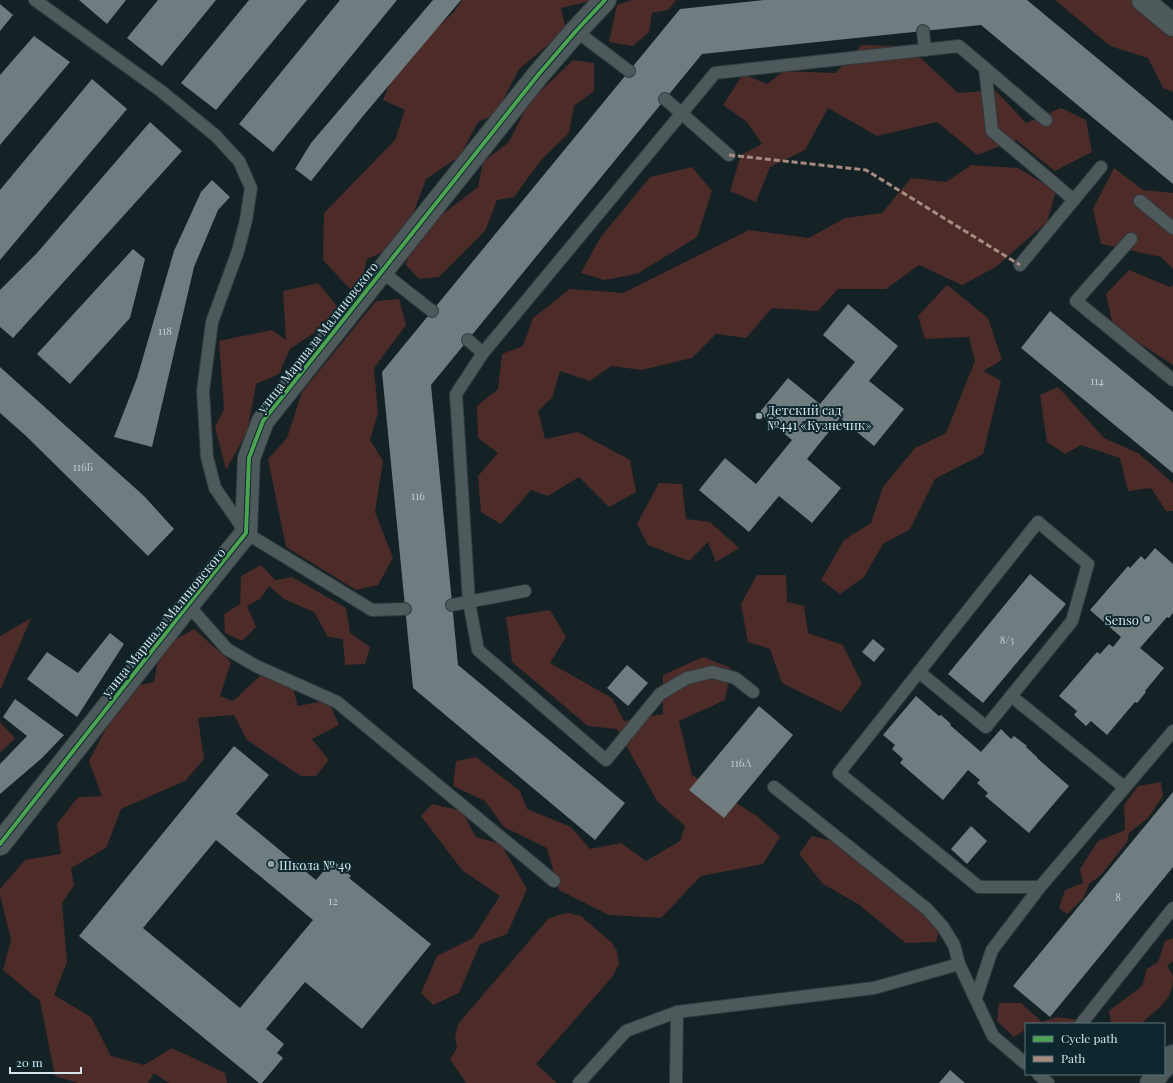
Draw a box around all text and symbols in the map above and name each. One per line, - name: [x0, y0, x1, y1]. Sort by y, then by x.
- street label: улица Маршала Малиновского: [252, 258, 381, 417]
- house number: 118: [158, 323, 172, 338]
- house number: 114: [1090, 373, 1104, 388]
- place label: Детский сад №441 «Кузнечик»: [767, 401, 872, 433]
- marker: Детский сад №441 «Кузнечик»: [754, 411, 764, 421]
- house number: 116Б: [73, 459, 94, 474]
- house number: 116: [411, 488, 425, 503]
- street label: улица Маршала Малиновского: [97, 544, 229, 701]
- place label: Senso: [1105, 611, 1139, 628]
- marker: Senso: [1142, 614, 1152, 624]
- house number: 8/3: [1000, 632, 1014, 647]
- house number: 116А: [731, 755, 751, 770]
- place label: Школа № 49: [279, 856, 351, 873]
- marker: Школа № 49: [266, 859, 276, 869]
- house number: 8: [1115, 889, 1121, 904]
- house number: 12: [328, 893, 338, 908]
- legend: [1025, 1023, 1165, 1075]
- text: Cycle path: [1061, 1030, 1118, 1046]
- scale bar: [10, 1049, 81, 1075]
- text: Path: [1061, 1050, 1085, 1066]
- text: 20 m: [16, 1054, 43, 1070]

